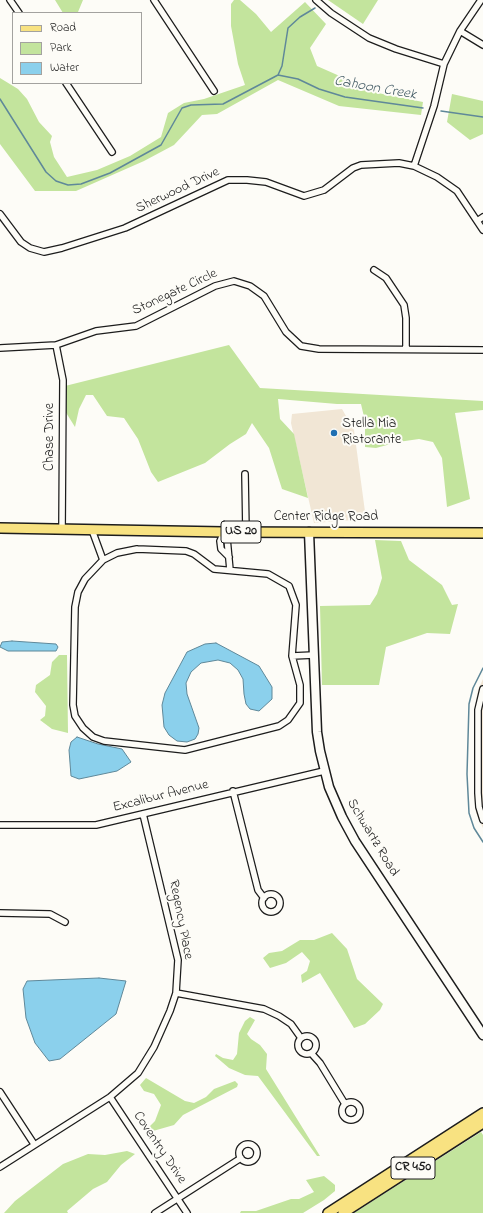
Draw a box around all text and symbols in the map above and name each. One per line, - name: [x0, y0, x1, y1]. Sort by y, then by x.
- legend: [12, 12, 142, 84]
- text: Road: [50, 19, 76, 37]
- text: Park: [50, 39, 72, 57]
- text: Water: [50, 59, 79, 77]
- water label: Cahoon Creek: [333, 73, 417, 105]
- street label: Sherwood Drive: [133, 164, 223, 218]
- street label: Stonegate Circle: [130, 266, 220, 320]
- street label: Chase Drive: [43, 403, 59, 471]
- place label: Stella Mia Ristorante: [342, 417, 401, 450]
- marker: Stella Mia Ristorante: [329, 428, 339, 438]
- street label: Center Ridge Road: [274, 510, 378, 526]
- road number: US 20: [221, 521, 261, 543]
- street label: Excalibur Avenue: [111, 777, 211, 817]
- street label: Schwartz Road: [342, 796, 402, 880]
- street label: Regency Place: [164, 879, 196, 961]
- street label: Coventry Drive: [129, 1109, 189, 1187]
- road number: CR 450: [391, 1157, 435, 1179]

